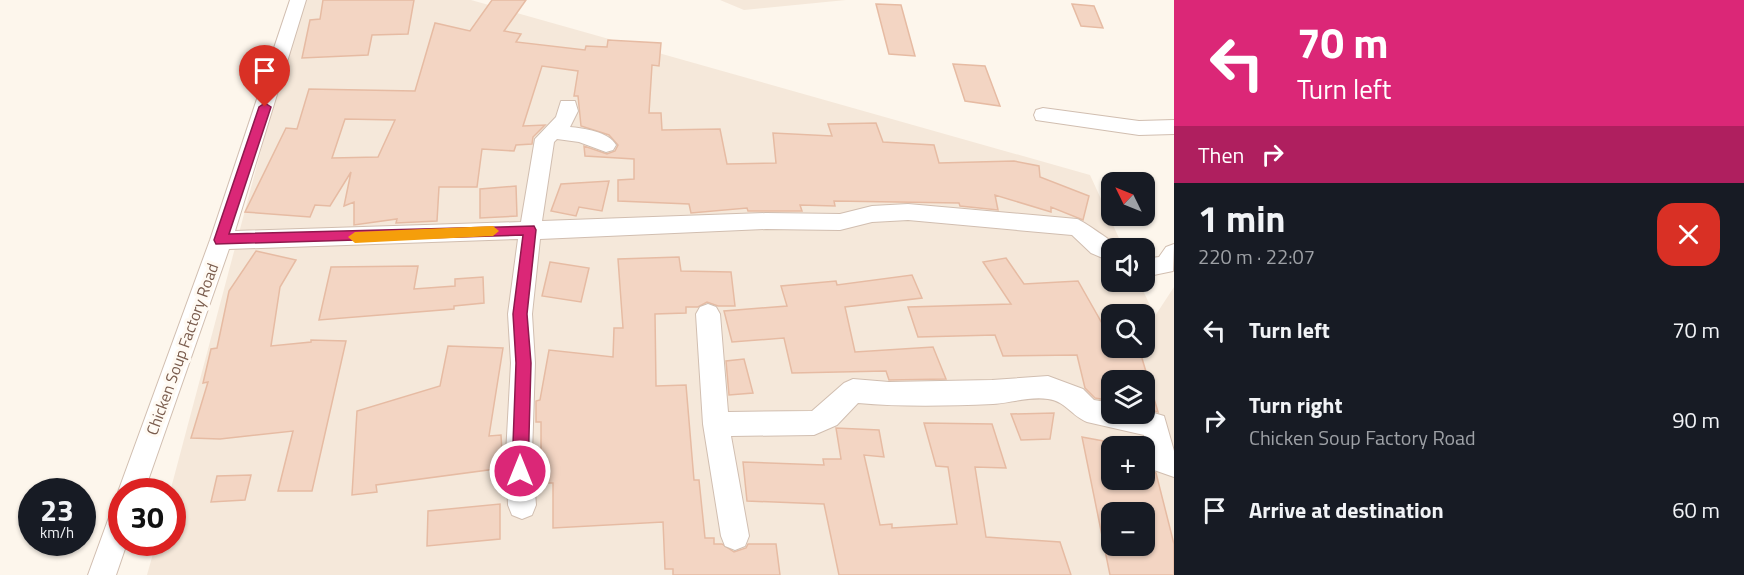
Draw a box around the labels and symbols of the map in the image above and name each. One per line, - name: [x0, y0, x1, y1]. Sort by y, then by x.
- pin: [239, 45, 290, 107]
- north arrow: [1101, 172, 1155, 226]
- street label: Chicken Soup Factory Road: [140, 260, 224, 438]
- position arrow: [488, 439, 552, 503]
- speed limit sign: 30: [108, 478, 186, 556]

